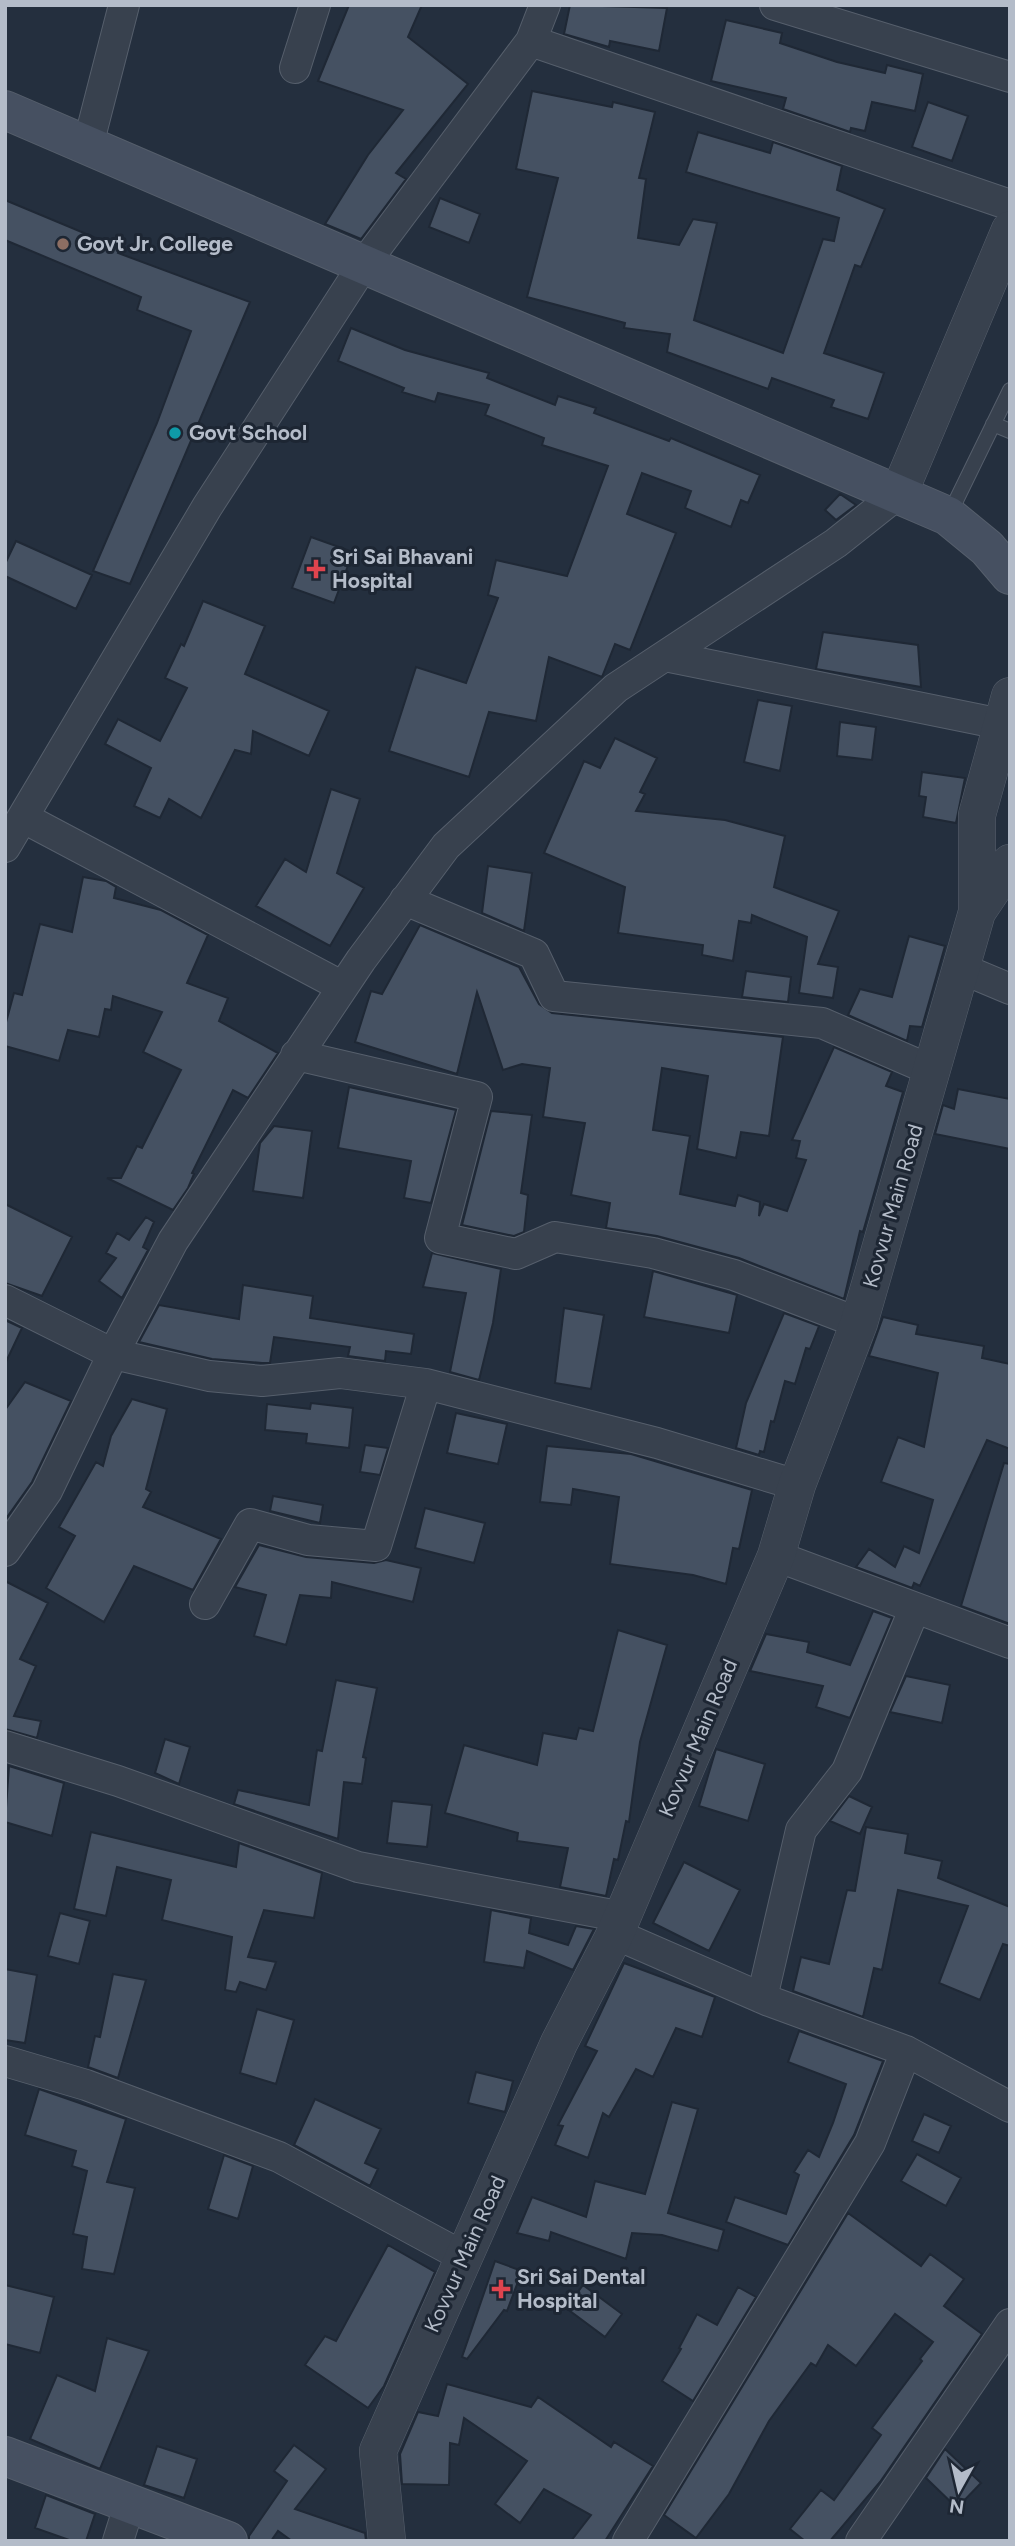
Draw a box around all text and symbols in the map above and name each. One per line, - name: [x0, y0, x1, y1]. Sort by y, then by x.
- place label: Govt Jr. College: [77, 231, 233, 256]
- marker: Govt Jr. College: [55, 236, 71, 252]
- place label: Govt School: [189, 420, 307, 445]
- marker: Govt School: [167, 425, 183, 441]
- place label: Sri Sai Bhavani Hospital: [332, 544, 473, 593]
- marker: Sri Sai Bhavani Hospital: [306, 559, 326, 579]
- street label: Kovvur Main Road: [857, 1121, 928, 1291]
- street label: Kovvur Main Road: [653, 1655, 742, 1820]
- street label: Kovvur Main Road: [419, 2172, 510, 2336]
- place label: Sri Sai Dental Hospital: [517, 2264, 646, 2313]
- marker: Sri Sai Dental Hospital: [491, 2279, 511, 2299]
- north arrow: [924, 2455, 994, 2525]
- text: N: [948, 2494, 966, 2519]

